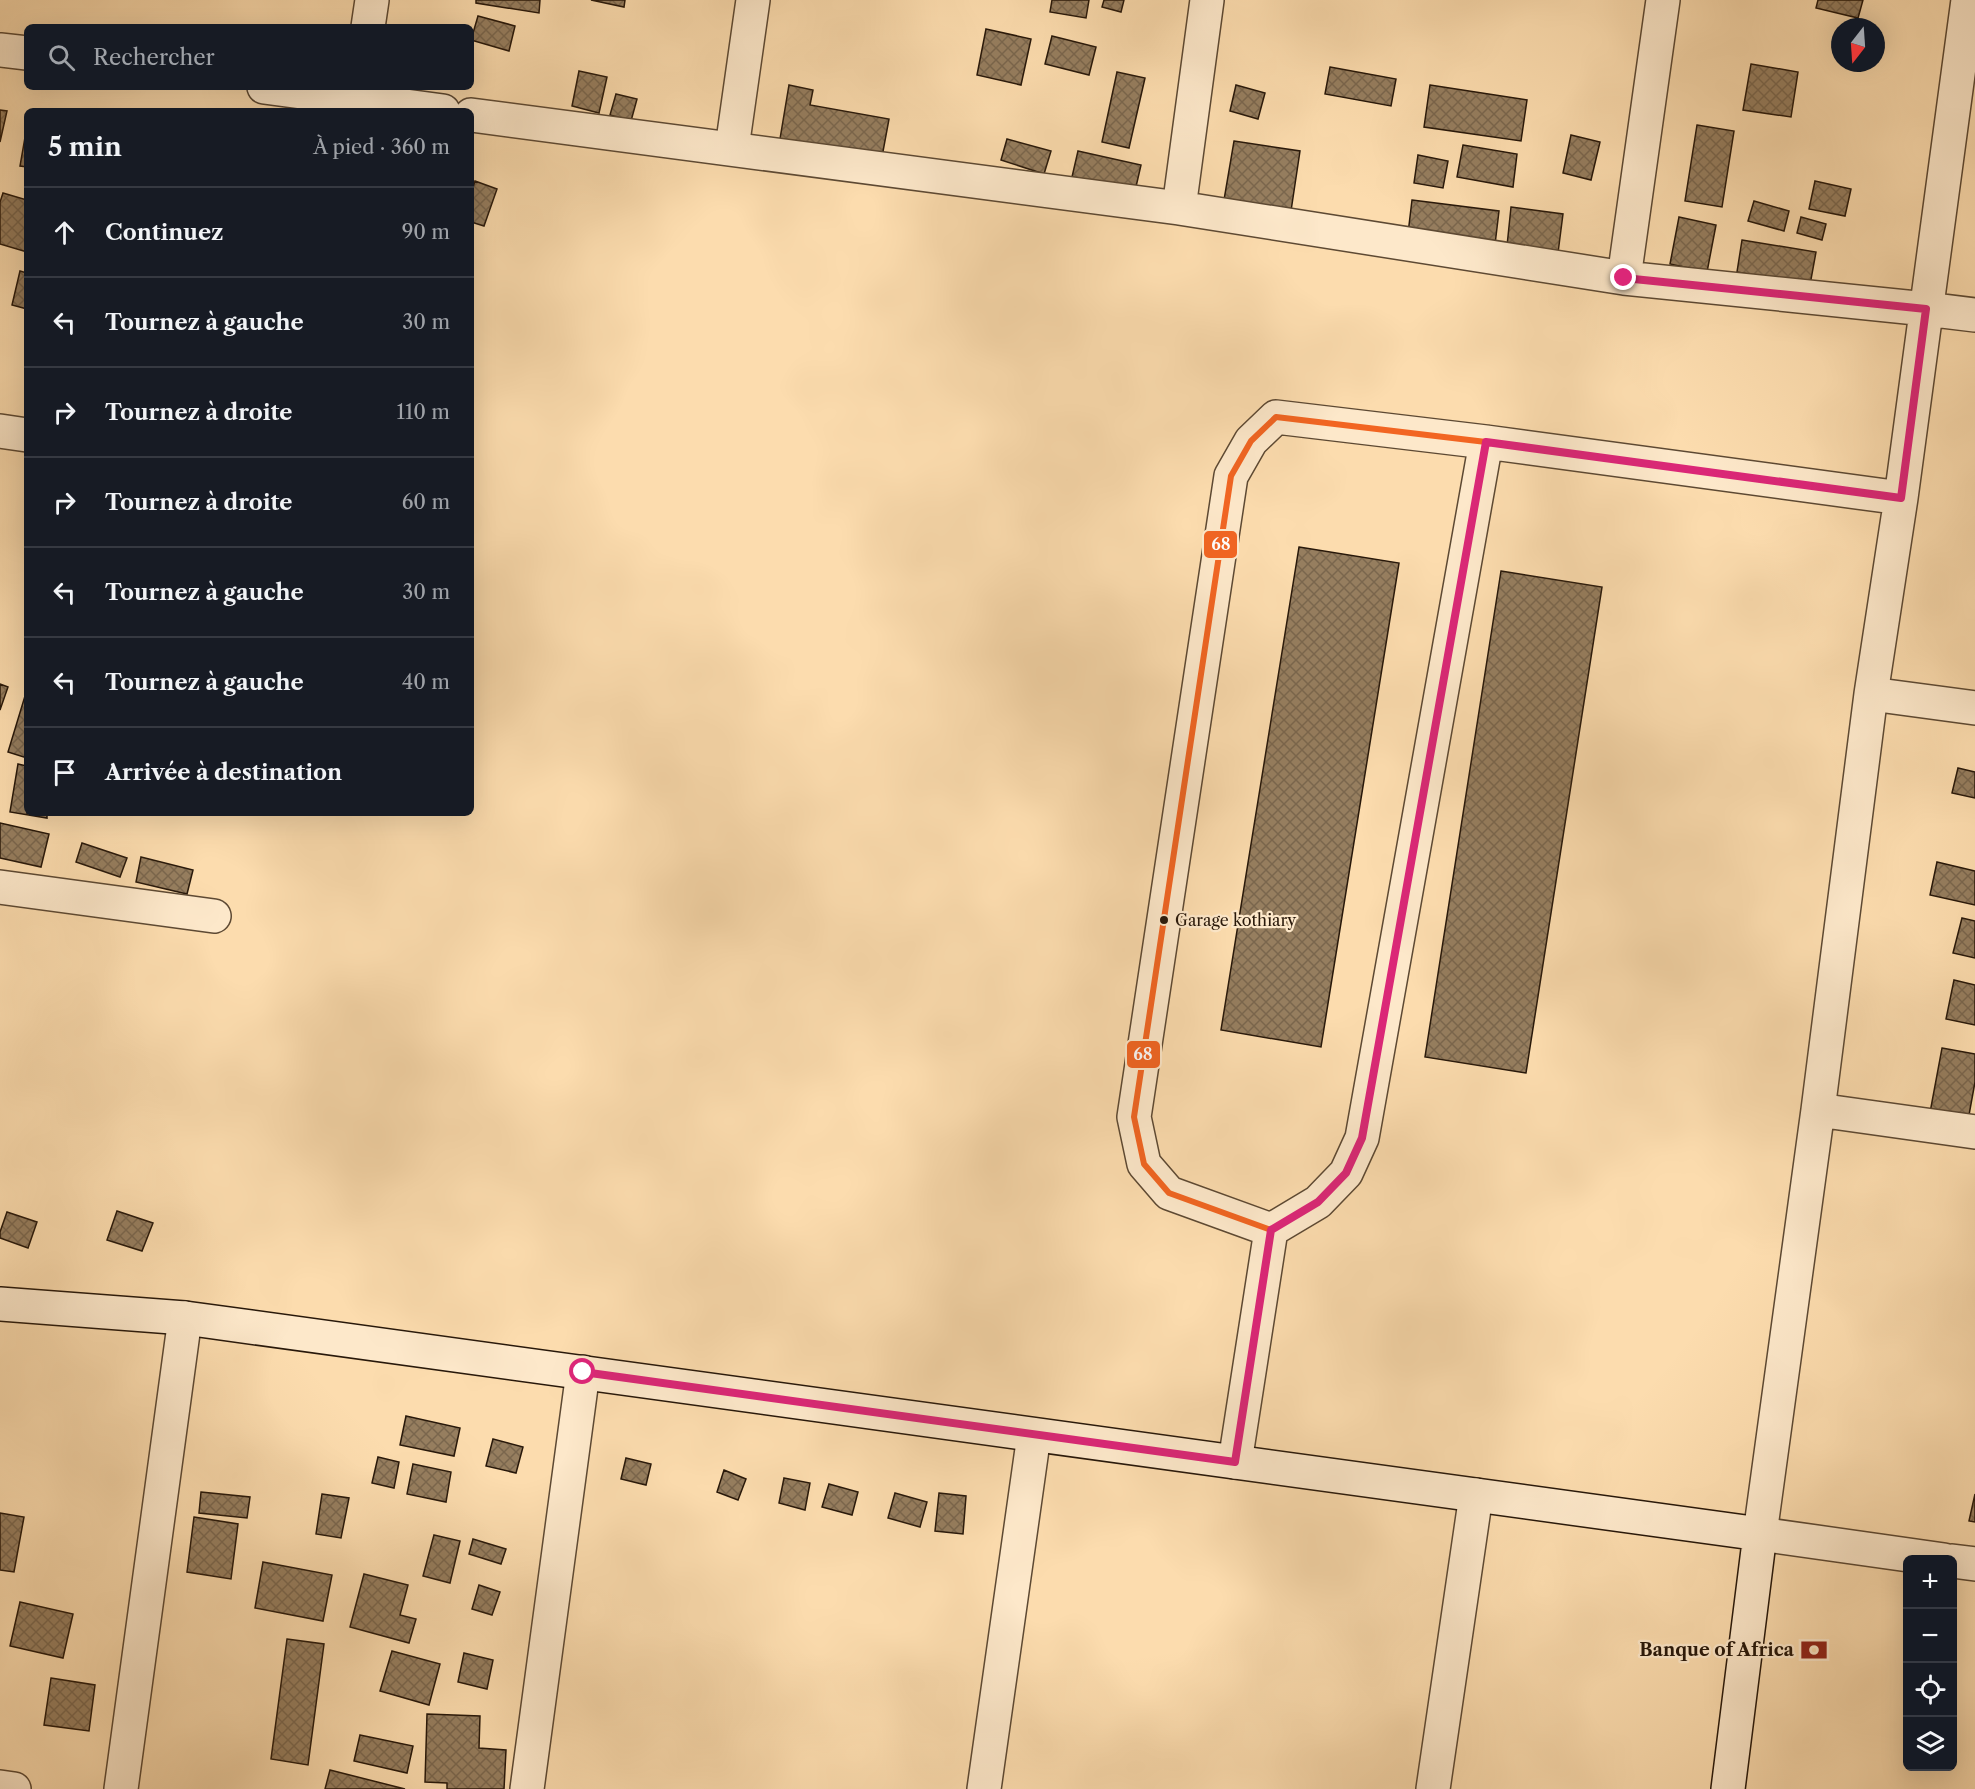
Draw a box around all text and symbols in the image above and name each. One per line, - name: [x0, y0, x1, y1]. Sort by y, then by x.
- north arrow: [1831, 18, 1885, 72]
- search box: [24, 24, 474, 90]
- icon: search: [45, 41, 78, 74]
- text: Rechercher: [93, 44, 215, 71]
- text: 5 min: [48, 131, 122, 163]
- text: À pied · 360 m: [313, 135, 450, 159]
- icon: ahead: [48, 216, 81, 249]
- text: Continuez: [105, 219, 224, 246]
- text: 90 m: [402, 220, 450, 244]
- route end: [1610, 264, 1636, 290]
- icon: left: [48, 306, 81, 339]
- text: Tournez à gauche: [105, 309, 304, 336]
- text: 30 m: [402, 310, 450, 334]
- icon: right: [48, 396, 81, 429]
- text: Tournez à droite: [105, 399, 292, 426]
- text: 110 m: [397, 400, 450, 424]
- icon: right: [48, 486, 81, 519]
- text: Tournez à droite: [105, 489, 292, 516]
- text: 60 m: [402, 490, 450, 514]
- line badge: 68: [1203, 530, 1238, 559]
- text: 68: [1211, 534, 1231, 554]
- icon: left: [48, 576, 81, 609]
- text: Tournez à gauche: [105, 579, 304, 606]
- text: 30 m: [402, 580, 450, 604]
- icon: left: [48, 666, 81, 699]
- text: Tournez à gauche: [105, 669, 304, 696]
- text: 40 m: [402, 670, 450, 694]
- icon: arrive: [48, 756, 81, 789]
- text: Arrivée à destination: [105, 759, 342, 786]
- place label: Garage kothiary: [1175, 910, 1297, 930]
- marker: Garage kothiary: [1158, 914, 1170, 926]
- line badge: 68: [1126, 1040, 1161, 1069]
- text: 68: [1133, 1044, 1153, 1064]
- route start: [569, 1358, 595, 1384]
- map controls: [1903, 1555, 1957, 1771]
- button: +: [1903, 1555, 1957, 1609]
- button: −: [1903, 1609, 1957, 1663]
- bank icon: Banque of Africa: [1799, 1635, 1829, 1665]
- place label: Banque of Africa: [1639, 1639, 1795, 1661]
- button: locate: [1903, 1663, 1957, 1717]
- button: layers: [1903, 1717, 1957, 1771]

